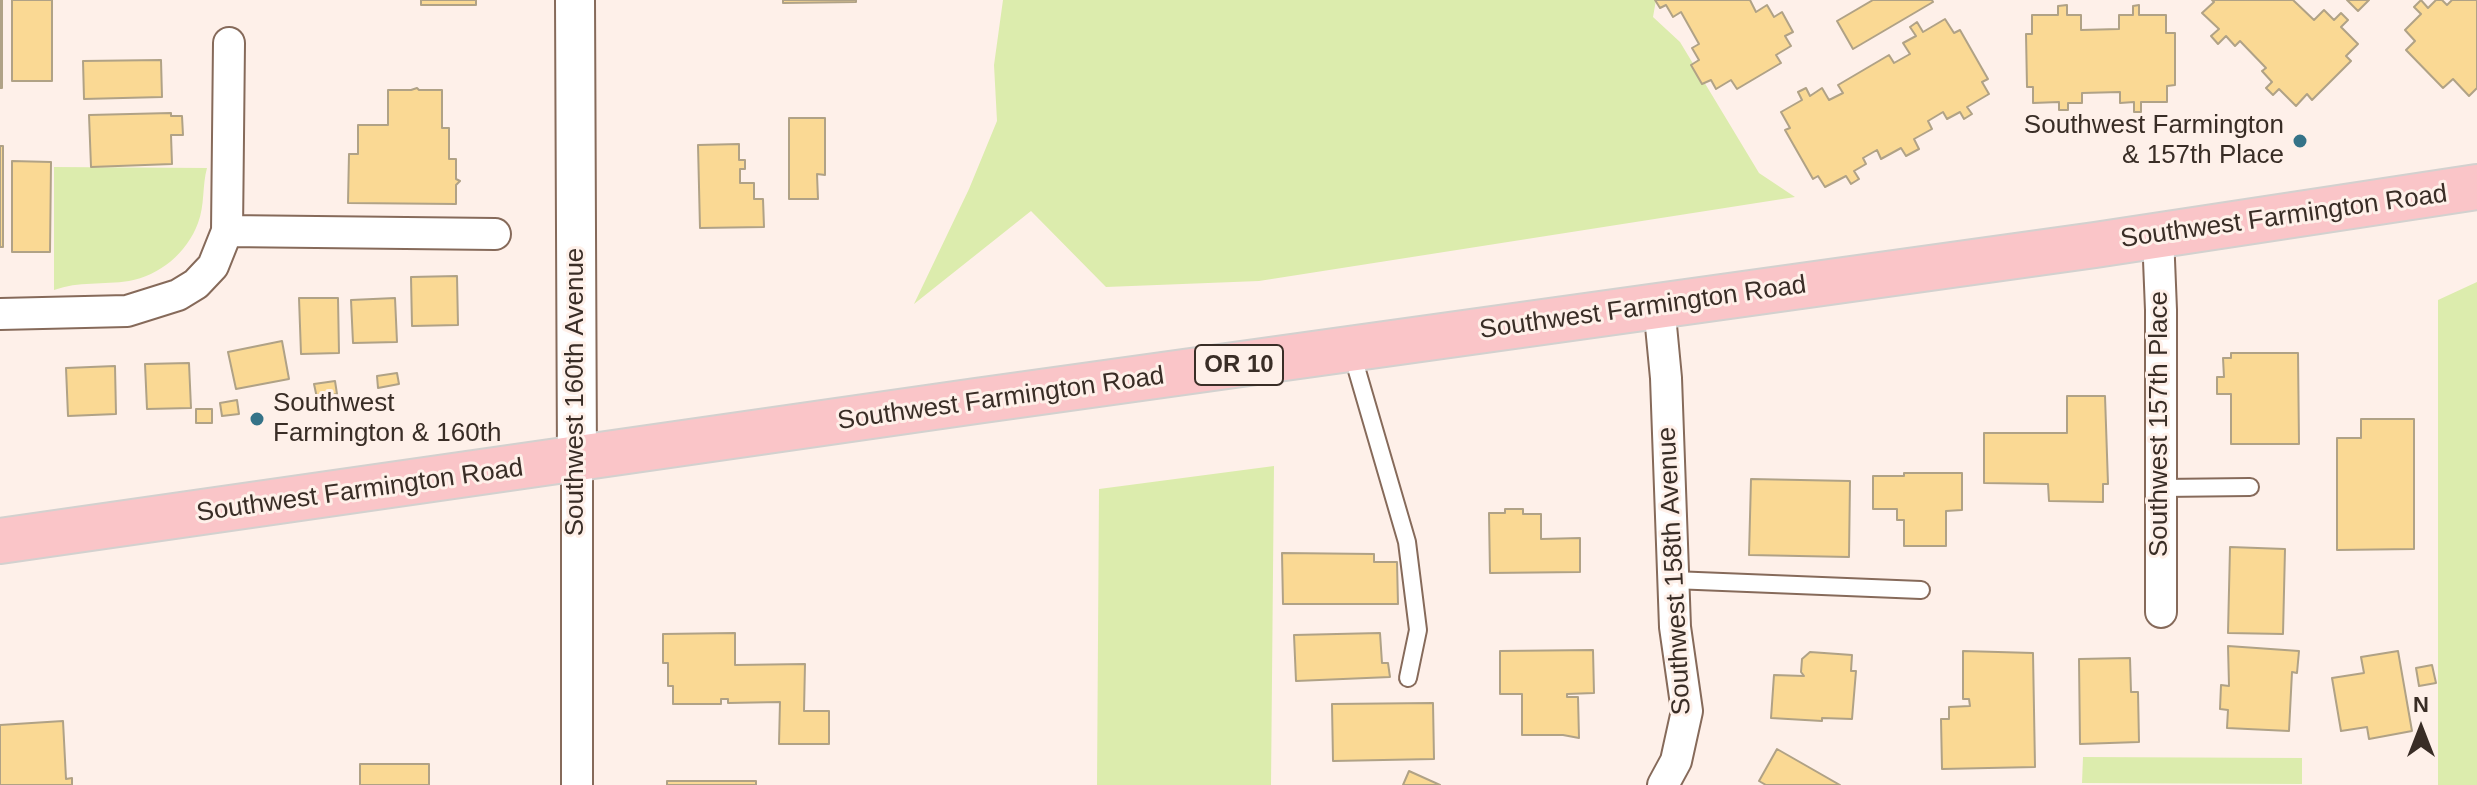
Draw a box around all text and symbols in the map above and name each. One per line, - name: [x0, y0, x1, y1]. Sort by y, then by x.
- place label: Southwest Farmington & 157th Place: [2024, 110, 2284, 172]
- marker: Southwest Farmington & 157th Place: [2291, 132, 2309, 150]
- street label: Southwest Farmington Road: [2119, 179, 2449, 255]
- street label: Southwest 160th Avenue: [560, 248, 592, 536]
- street label: Southwest Farmington Road: [1478, 270, 1808, 346]
- street label: Southwest 157th Place: [2144, 291, 2176, 557]
- road number: OR 10: [1195, 345, 1283, 385]
- street label: Southwest Farmington Road: [836, 361, 1166, 437]
- place label: Southwest Farmington & 160th: [273, 388, 501, 450]
- marker: Southwest Farmington & 160th: [248, 410, 266, 428]
- street label: Southwest 158th Avenue: [1652, 426, 1698, 716]
- street label: Southwest Farmington Road: [195, 453, 525, 529]
- north arrow: [2381, 689, 2461, 769]
- text: N: [2413, 692, 2429, 717]

